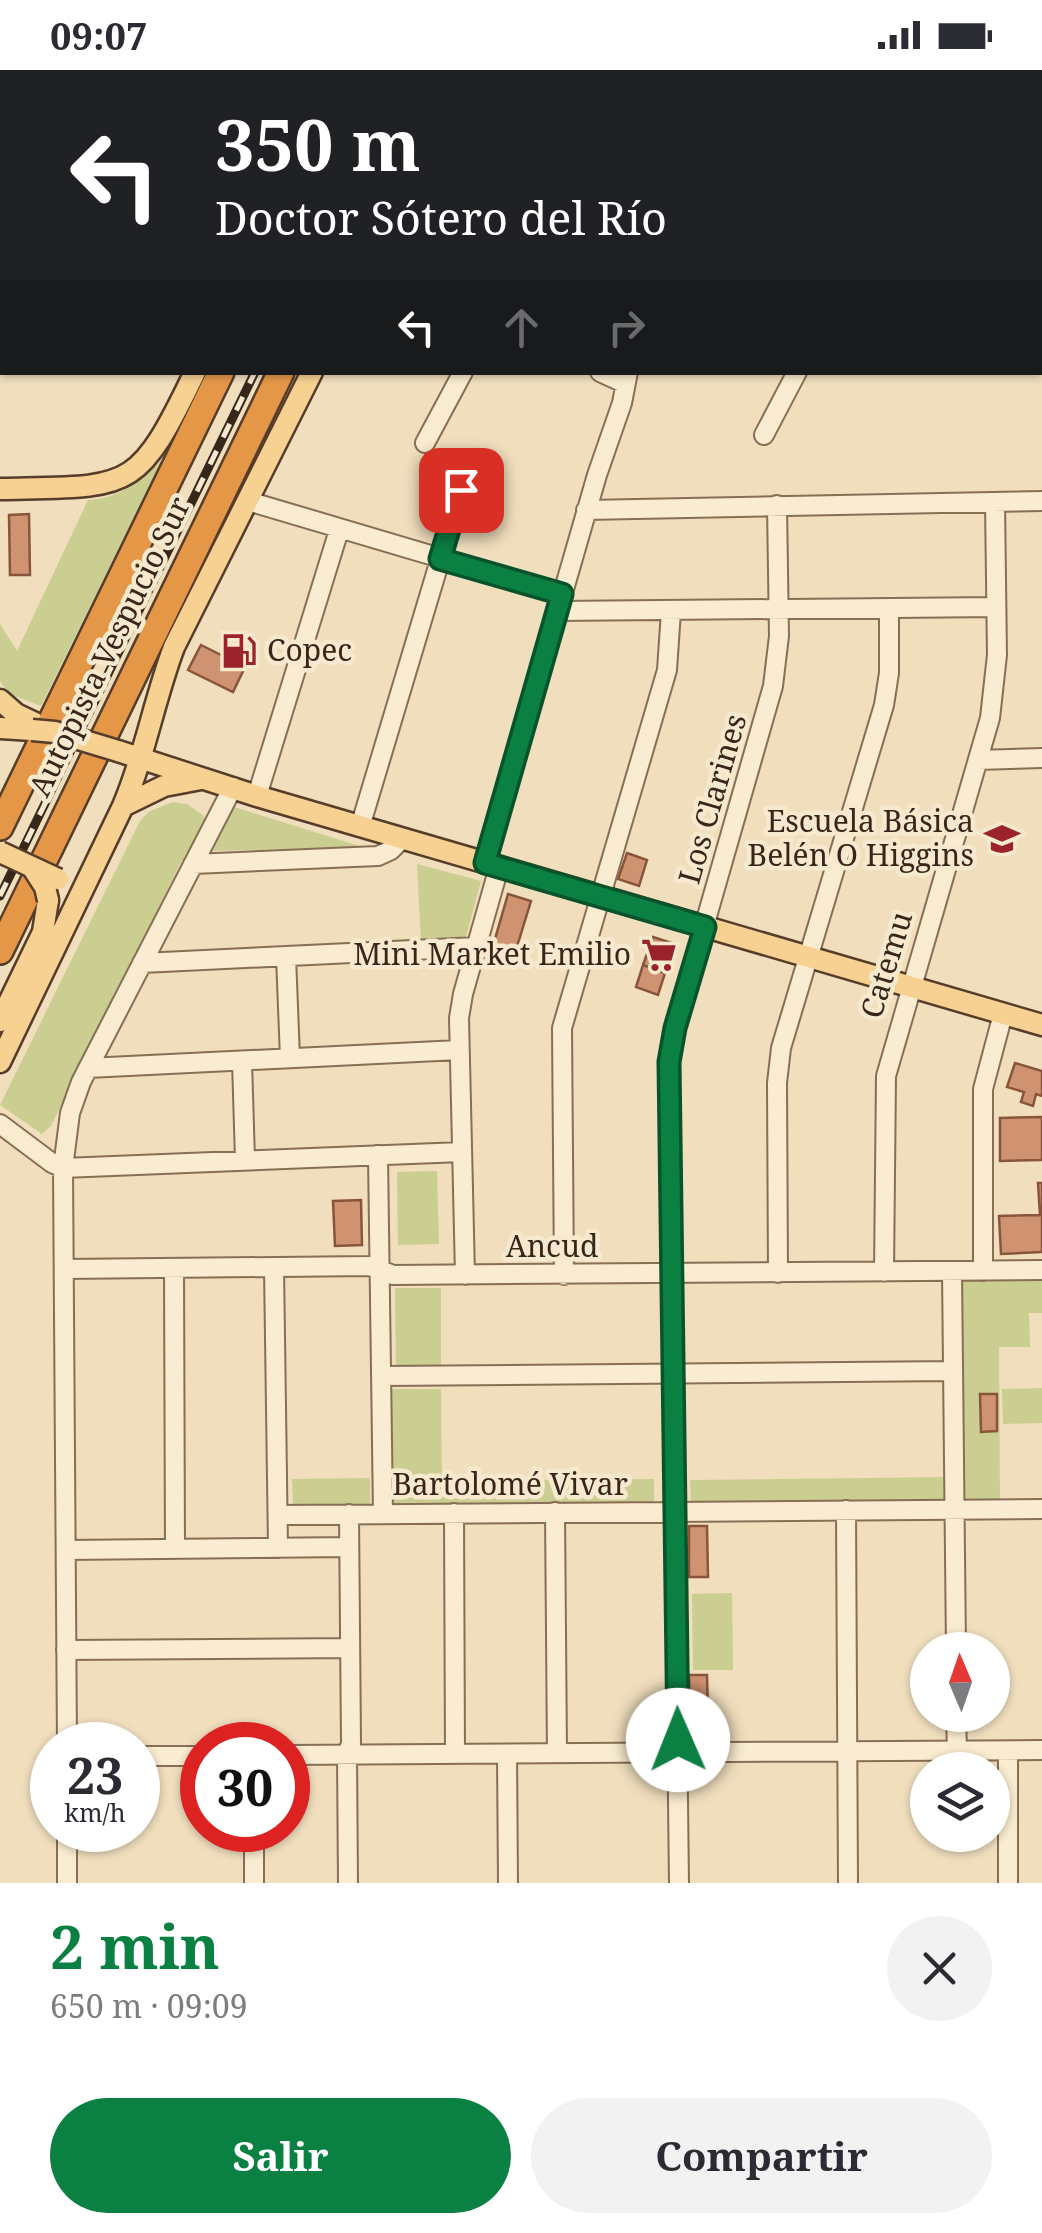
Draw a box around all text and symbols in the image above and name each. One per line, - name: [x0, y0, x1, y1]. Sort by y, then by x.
- text: 09:07: [50, 9, 147, 61]
- text: 350 m: [215, 96, 421, 192]
- icon: left: [50, 110, 180, 240]
- text: Doctor Sótero del Río: [215, 187, 667, 248]
- icon: left: [389, 300, 444, 355]
- icon: ahead: [494, 300, 549, 355]
- icon: right: [599, 300, 654, 355]
- pin: [419, 448, 504, 533]
- icon: arrive: [434, 463, 489, 518]
- street label: Autopista Vespucio Sur: [18, 490, 199, 803]
- place label: Copec: [267, 629, 352, 670]
- fuel station icon: Copec: [220, 632, 258, 670]
- street label: Los Clarines: [668, 709, 755, 888]
- place label: Escuela Básica Belén O Higgins: [748, 800, 974, 875]
- school or university icon: Escuela Básica Belén O Higgins: [983, 820, 1021, 858]
- street label: Catemu: [850, 906, 921, 1023]
- place label: Mini Market Emilio: [353, 933, 631, 974]
- supermarket icon: Mini Market Emilio: [640, 936, 678, 974]
- street label: Ancud: [506, 1225, 598, 1266]
- street label: Bartolomé Vivar: [392, 1463, 628, 1504]
- north arrow: [910, 1632, 1010, 1732]
- map controls: [910, 1632, 1010, 1852]
- position arrow: [626, 1688, 730, 1792]
- speed limit sign: 30: [180, 1722, 310, 1852]
- text: 23: [67, 1741, 123, 1809]
- button: layers: [910, 1752, 1010, 1852]
- text: km/h: [64, 1795, 126, 1829]
- text: 2 min: [50, 1905, 220, 1987]
- button: close: [887, 1916, 992, 2021]
- text: 650 m · 09:09: [50, 1984, 248, 2027]
- button: Salir: [50, 2098, 511, 2213]
- button: Compartir: [531, 2098, 992, 2213]

